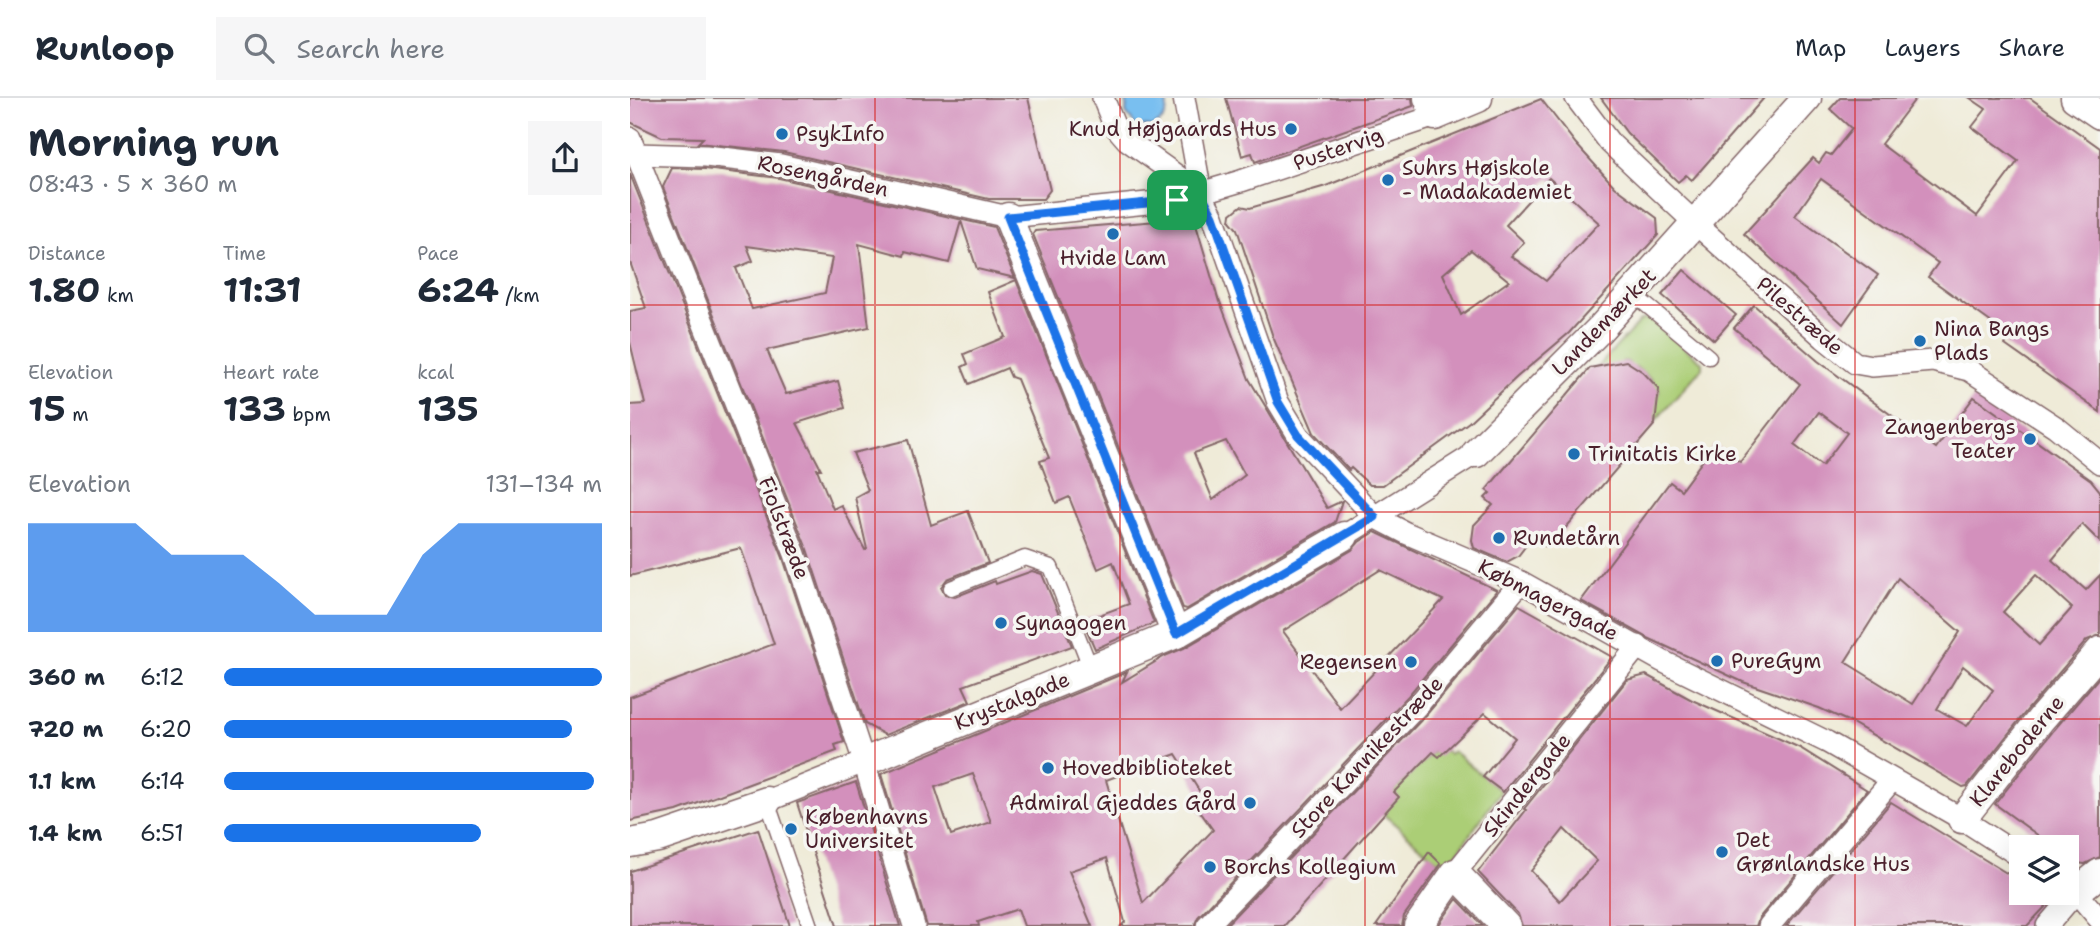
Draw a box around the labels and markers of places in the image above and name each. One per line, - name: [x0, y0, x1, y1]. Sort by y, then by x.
- place label: Knud Højgaards Hus: [1069, 115, 1277, 143]
- place label: PsykInfo: [796, 120, 885, 148]
- marker: Knud Højgaards Hus: [1283, 121, 1299, 137]
- marker: PsykInfo: [774, 126, 790, 142]
- place label: Suhrs Højskole - Madakademiet: [1402, 154, 1572, 206]
- pin: [1147, 170, 1207, 230]
- marker: Suhrs Højskole - Madakademiet: [1380, 172, 1396, 188]
- marker: Hvide Lam: [1105, 226, 1121, 242]
- place label: Hvide Lam: [1060, 244, 1166, 272]
- place label: Nina Bangs Plads: [1934, 315, 2050, 367]
- marker: Nina Bangs Plads: [1912, 333, 1928, 349]
- place label: Zangenbergs Teater: [1885, 413, 2016, 465]
- marker: Zangenbergs Teater: [2022, 431, 2038, 447]
- place label: Trinitatis Kirke: [1588, 440, 1737, 468]
- marker: Trinitatis Kirke: [1566, 446, 1582, 462]
- place label: Rundetårn: [1513, 524, 1620, 552]
- marker: Rundetårn: [1491, 530, 1507, 546]
- place label: Synagogen: [1015, 609, 1127, 637]
- marker: Synagogen: [993, 615, 1009, 631]
- place label: PureGym: [1731, 647, 1821, 675]
- place label: Regensen: [1300, 648, 1397, 676]
- marker: PureGym: [1709, 653, 1725, 669]
- marker: Regensen: [1403, 654, 1419, 670]
- place label: Hovedbiblioteket: [1062, 754, 1233, 782]
- marker: Hovedbiblioteket: [1040, 760, 1056, 776]
- place label: Admiral Gjeddes Gård: [1009, 789, 1236, 817]
- marker: Admiral Gjeddes Gård: [1242, 795, 1258, 811]
- place label: Københavns Universitet: [805, 803, 928, 855]
- marker: Københavns Universitet: [783, 821, 799, 837]
- place label: Det Grønlandske Hus: [1736, 826, 1910, 878]
- marker: Det Grønlandske Hus: [1714, 844, 1730, 860]
- place label: Borchs Kollegium: [1224, 853, 1396, 881]
- marker: Borchs Kollegium: [1202, 859, 1218, 875]

